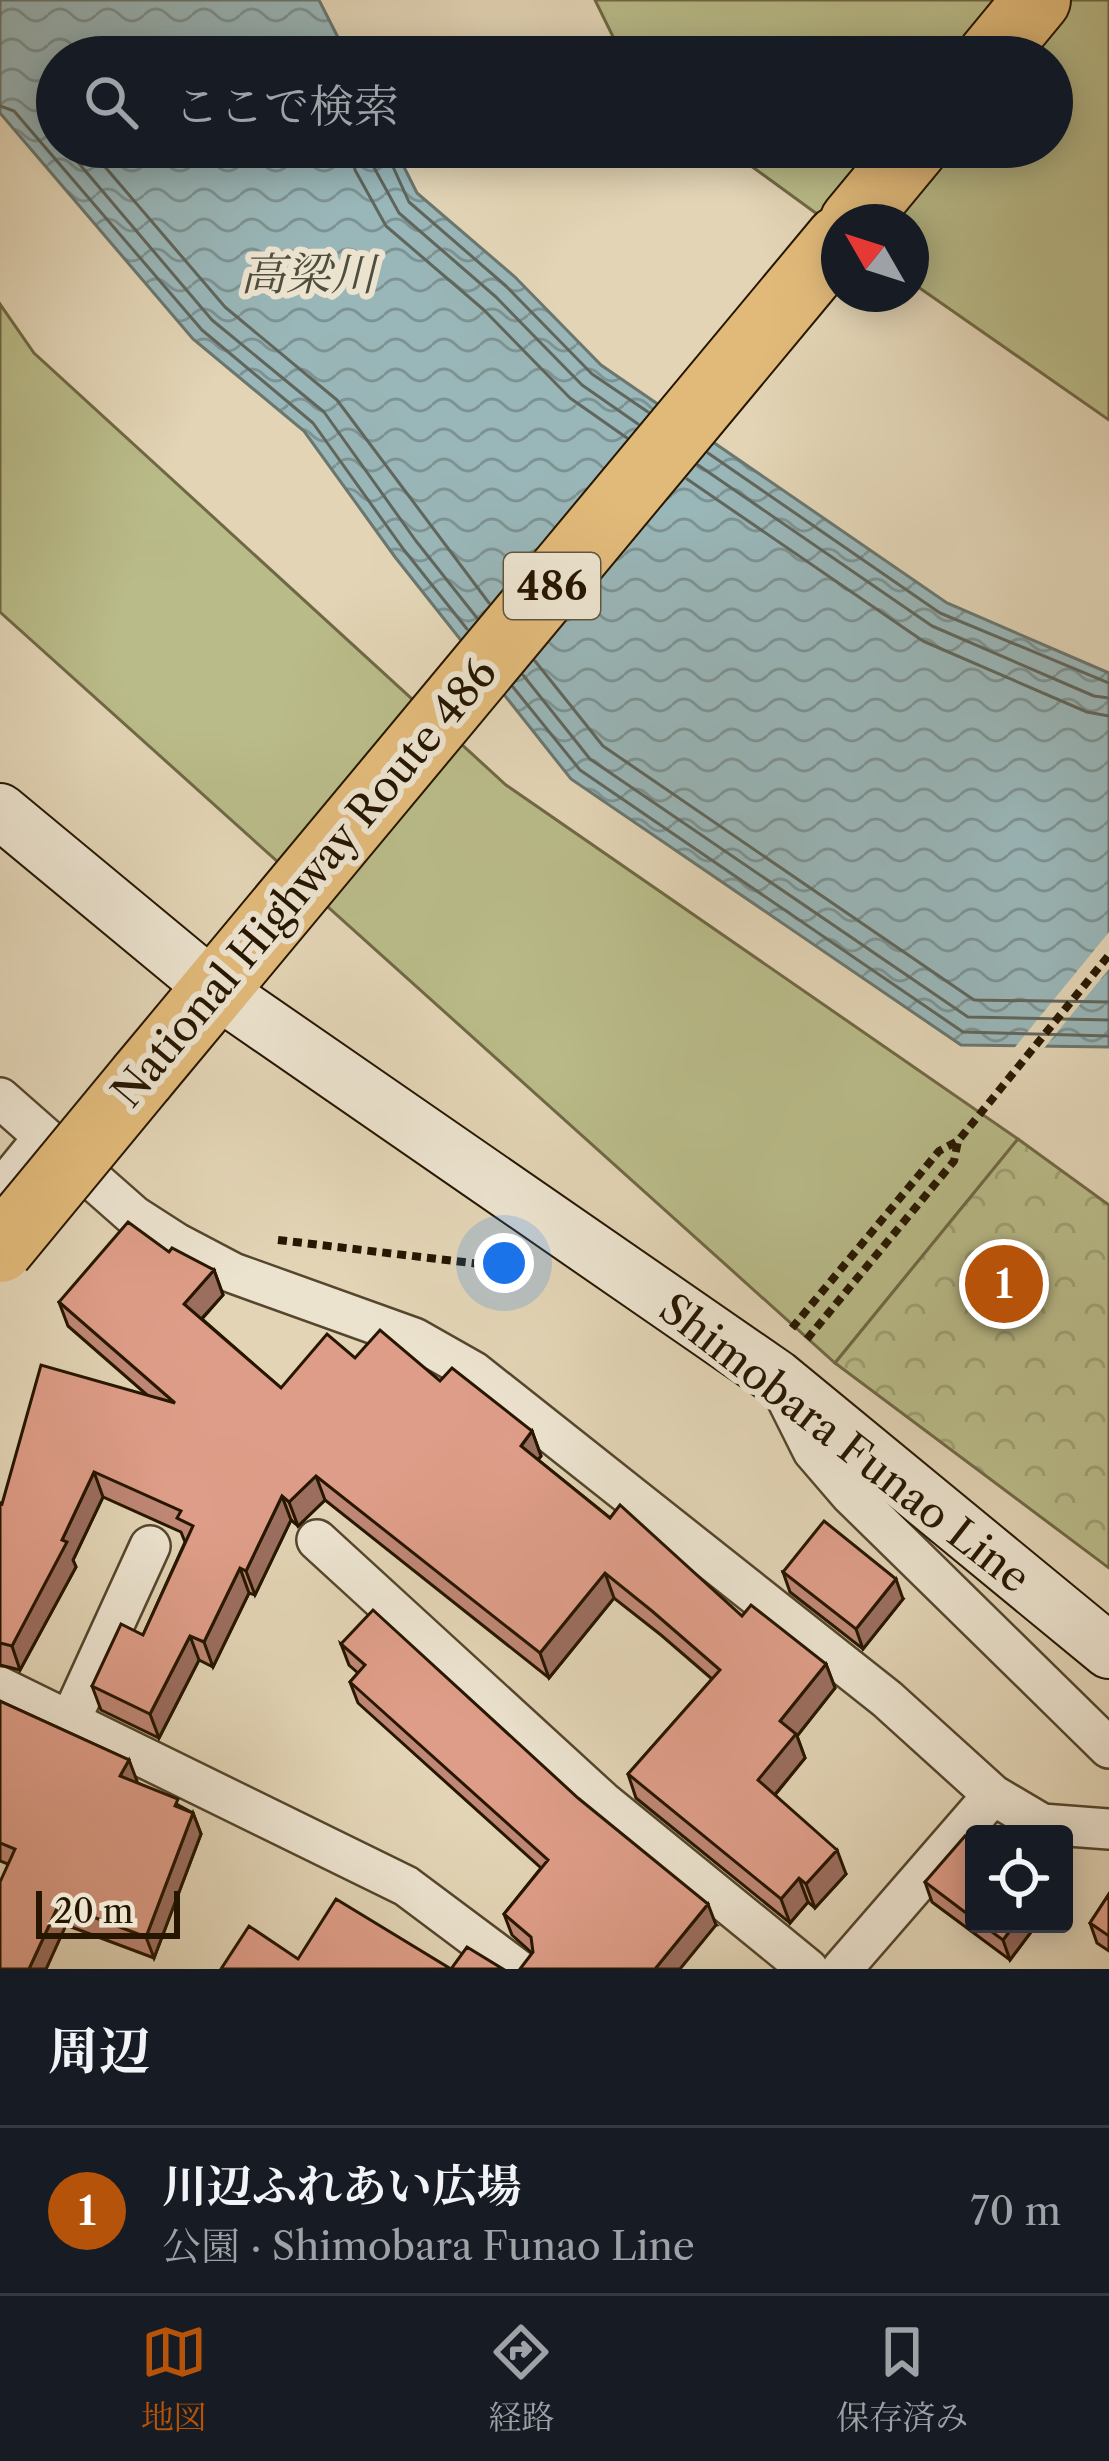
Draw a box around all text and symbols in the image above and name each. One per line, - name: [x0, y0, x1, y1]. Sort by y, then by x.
- search box: [36, 36, 1073, 168]
- icon: search: [78, 69, 144, 135]
- text: ここで検索: [174, 78, 399, 134]
- north arrow: [821, 204, 929, 312]
- water label: 高梁川: [240, 246, 380, 302]
- road number: 486: [504, 553, 600, 619]
- street label: National Highway Route 486: [101, 647, 507, 1117]
- your location: [474, 1233, 534, 1293]
- pin: 1: [965, 1239, 1043, 1329]
- street label: Shimobara Funao Line: [650, 1282, 1040, 1604]
- map controls: [965, 1825, 1073, 1933]
- button: locate: [965, 1825, 1073, 1933]
- scale bar: [36, 1885, 180, 1938]
- text: 20 m: [54, 1891, 133, 1932]
- text: 周辺: [48, 2020, 150, 2082]
- text: 川辺ふれあい広場: [162, 2158, 522, 2214]
- text: 1: [78, 2187, 96, 2235]
- text: 70 m: [970, 2187, 1061, 2235]
- text: 公園 · Shimobara Funao Line: [162, 2222, 695, 2270]
- tab: 地図: [141, 2319, 207, 2438]
- tab: 経路: [488, 2319, 554, 2438]
- tab: 保存済み: [836, 2319, 968, 2438]

